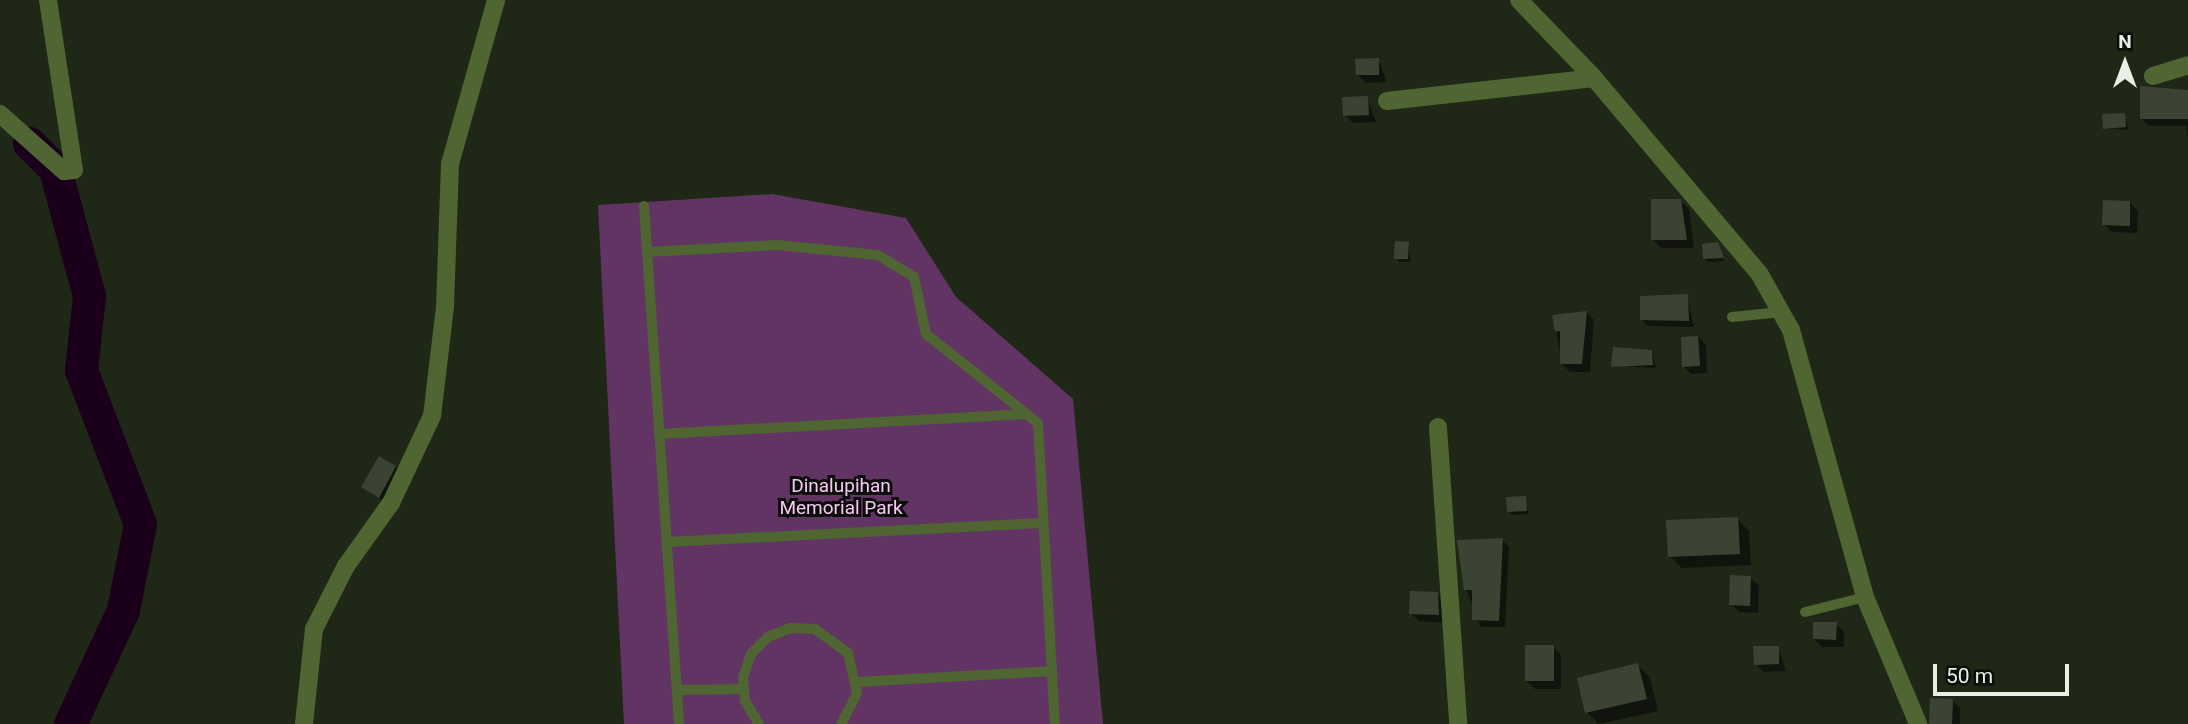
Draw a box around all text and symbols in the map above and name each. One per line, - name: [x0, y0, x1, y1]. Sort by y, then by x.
- north arrow: [2090, 28, 2160, 98]
- text: N: [2118, 30, 2132, 53]
- park label: Dinalupihan Memorial Park: [779, 475, 903, 519]
- scale bar: [1936, 650, 2072, 694]
- text: 50 m: [1946, 664, 1993, 688]

